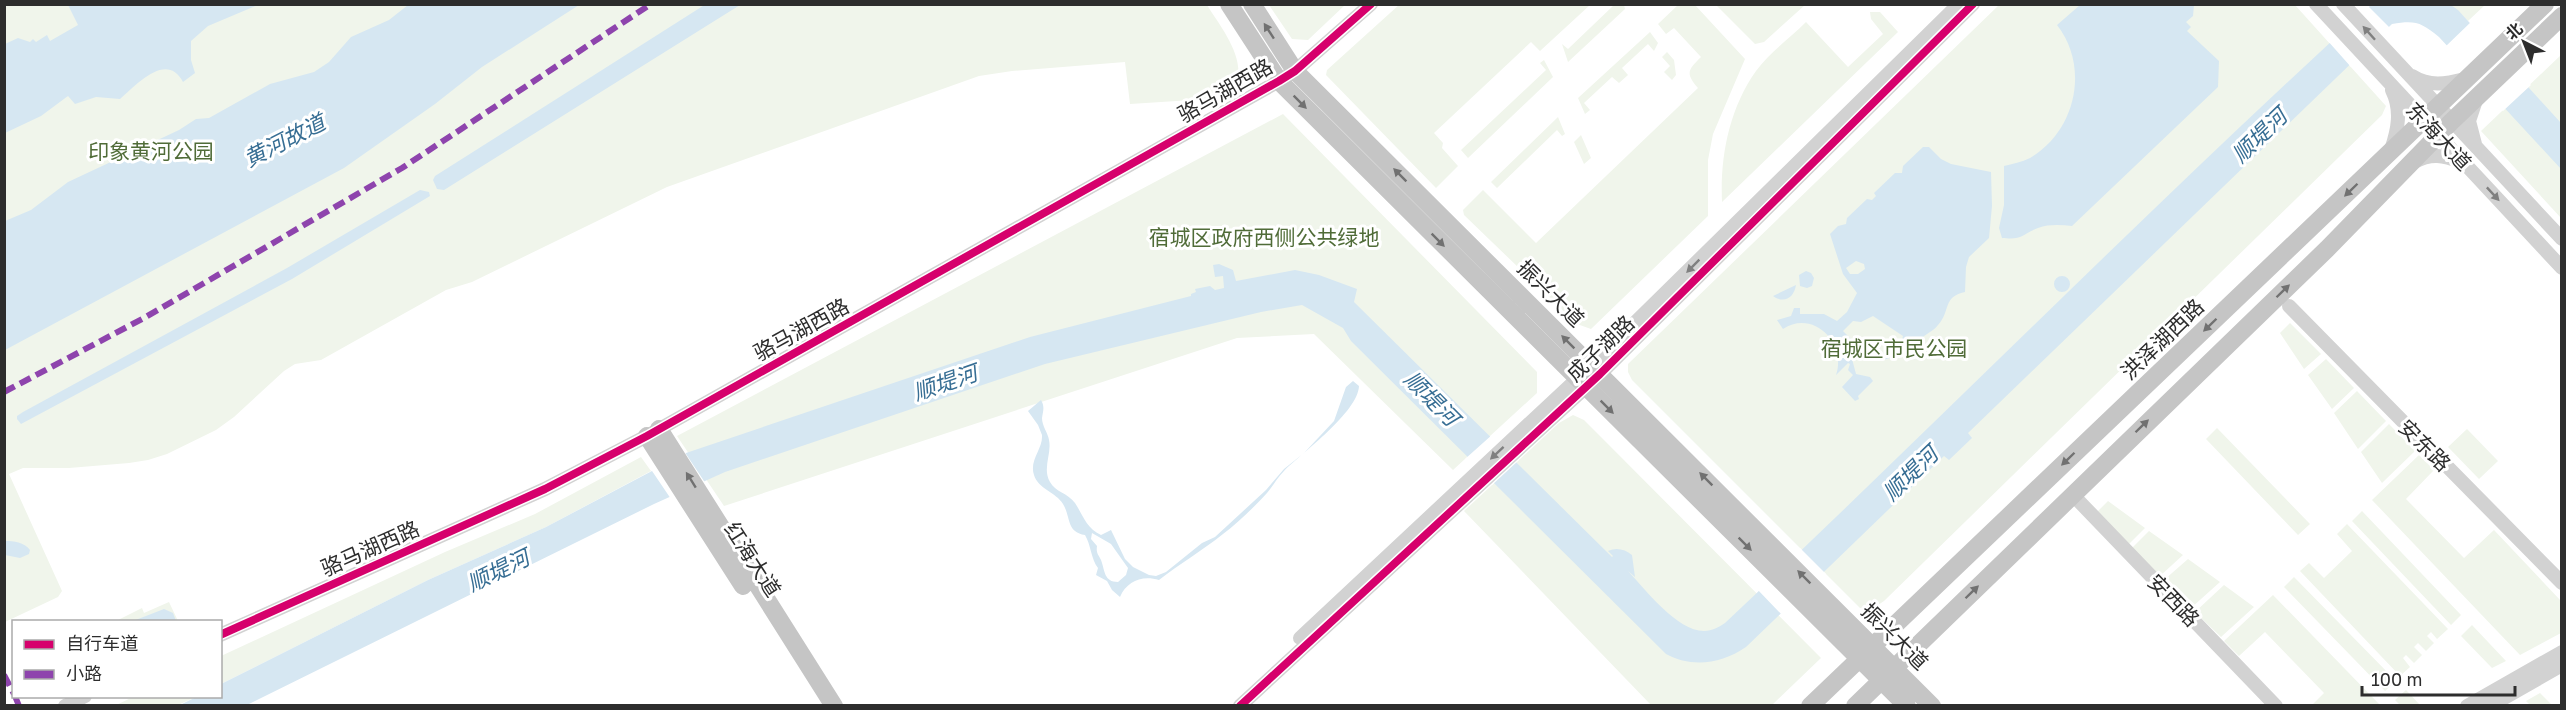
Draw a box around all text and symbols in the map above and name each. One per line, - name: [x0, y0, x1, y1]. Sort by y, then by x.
- north arrow: [2494, 12, 2554, 72]
- text: 北: [2501, 18, 2527, 44]
- one-way arrow: [1264, 23, 1275, 39]
- one-way arrow: [2362, 26, 2376, 41]
- street label: 骆马湖西路: [1173, 52, 1277, 128]
- one-way arrow: [1292, 95, 1306, 109]
- street label: 东海大道: [2401, 96, 2477, 176]
- water label: 顺堤河: [2226, 100, 2295, 168]
- water label: 黄河故道: [239, 107, 332, 172]
- park label: 印象黄河公园: [88, 138, 214, 164]
- one-way arrow: [1393, 168, 1407, 182]
- one-way arrow: [2345, 183, 2359, 197]
- one-way arrow: [2486, 187, 2500, 202]
- park label: 宿城区政府西侧公共绿地: [1149, 224, 1380, 250]
- one-way arrow: [1431, 232, 1445, 246]
- street label: 振兴大道: [1512, 254, 1590, 332]
- one-way arrow: [1686, 259, 1700, 273]
- one-way arrow: [2275, 284, 2290, 298]
- street label: 骆马湖西路: [749, 292, 853, 366]
- street label: 洪泽湖西路: [2115, 293, 2209, 385]
- street label: 成子湖路: [1561, 309, 1639, 387]
- one-way arrow: [2203, 317, 2217, 331]
- one-way arrow: [1561, 335, 1575, 349]
- park label: 宿城区市民公园: [1821, 335, 1968, 361]
- water label: 顺堤河: [909, 357, 984, 406]
- water label: 顺堤河: [1399, 365, 1468, 434]
- one-way arrow: [1599, 399, 1613, 413]
- street label: 安东路: [2394, 414, 2456, 476]
- one-way arrow: [2135, 420, 2149, 434]
- water label: 顺堤河: [1877, 438, 1946, 506]
- one-way arrow: [1491, 445, 1505, 459]
- one-way arrow: [2061, 452, 2076, 466]
- one-way arrow: [685, 472, 697, 488]
- one-way arrow: [1699, 473, 1713, 487]
- street label: 骆马湖西路: [317, 515, 423, 581]
- street label: 红海大道: [719, 517, 787, 601]
- one-way arrow: [1737, 537, 1751, 551]
- water label: 顺堤河: [462, 542, 537, 597]
- street label: 安西路: [2143, 568, 2205, 632]
- one-way arrow: [1798, 571, 1812, 585]
- one-way arrow: [1965, 585, 1979, 599]
- street label: 振兴大道: [1856, 597, 1934, 675]
- legend: [12, 620, 222, 698]
- text: 自行车道: [66, 632, 138, 654]
- scale bar: [2362, 659, 2515, 697]
- text: 小路: [66, 662, 102, 684]
- text: 100 m: [2371, 668, 2422, 690]

